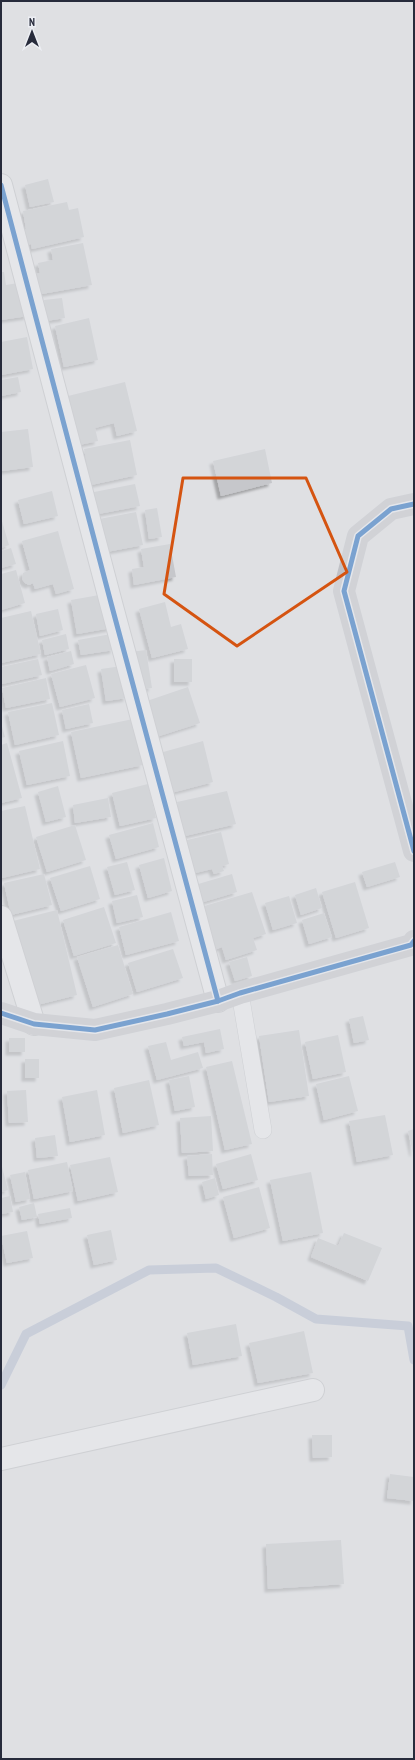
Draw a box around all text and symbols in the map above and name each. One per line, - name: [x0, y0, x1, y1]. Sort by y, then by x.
- north arrow: [12, 12, 52, 52]
- text: N: [29, 15, 35, 29]

